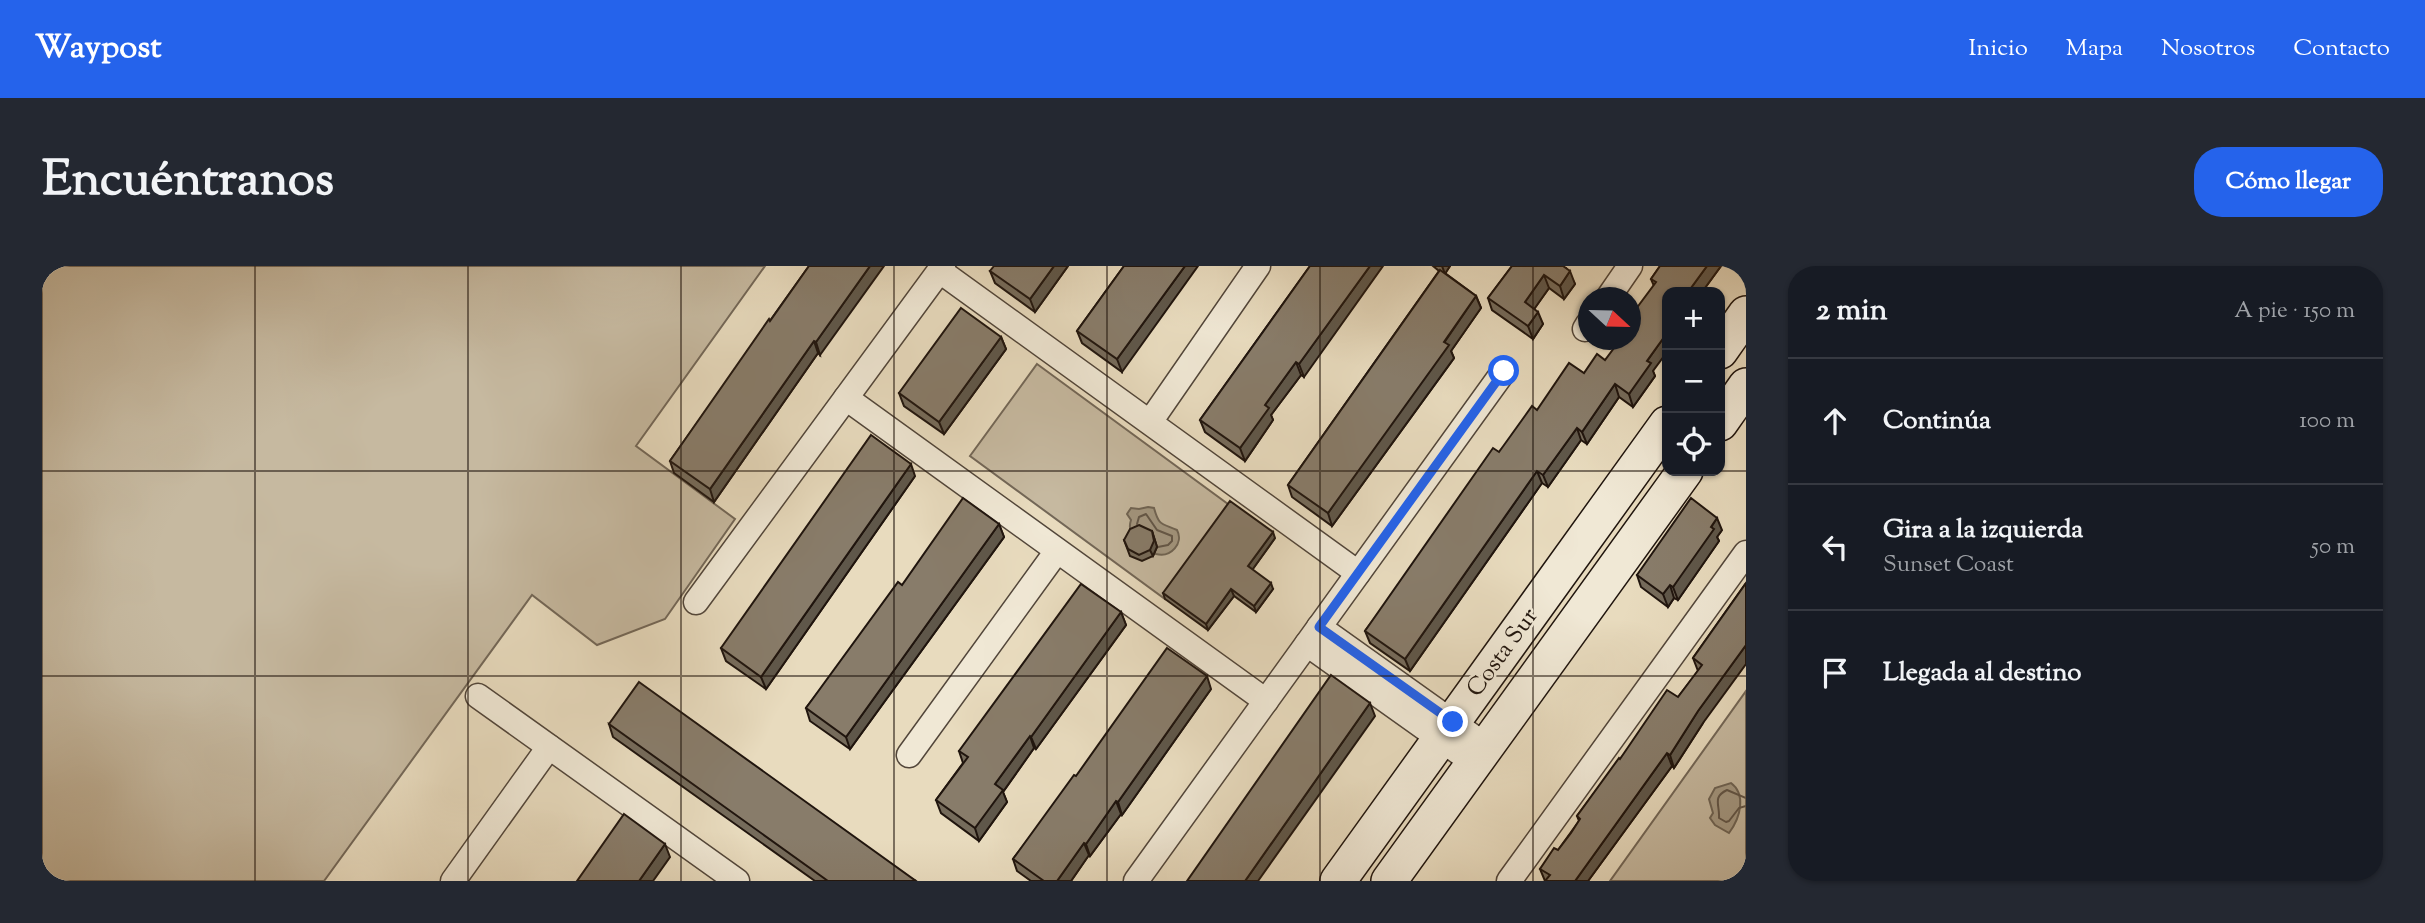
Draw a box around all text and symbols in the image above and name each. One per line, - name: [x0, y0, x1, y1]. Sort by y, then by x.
- text: Waypost: [35, 25, 162, 73]
- text: Inicio: [1968, 32, 2028, 66]
- text: Mapa: [2066, 32, 2123, 66]
- text: Nosotros: [2161, 32, 2255, 66]
- text: Contacto: [2293, 32, 2390, 66]
- text: Encuéntranos: [42, 147, 334, 217]
- button: Cómo llegar: [2194, 147, 2383, 217]
- north arrow: [1578, 287, 1641, 350]
- map controls: [1662, 287, 1725, 476]
- button: +: [1662, 287, 1725, 350]
- text: 2 min: [1816, 290, 1888, 333]
- text: A pie · 150 m: [2234, 295, 2355, 328]
- button: −: [1662, 350, 1725, 413]
- route start: [1488, 355, 1519, 386]
- icon: ahead: [1816, 402, 1854, 440]
- text: Continúa: [1883, 403, 1991, 440]
- text: 100 m: [2299, 405, 2355, 438]
- button: locate: [1662, 413, 1725, 476]
- text: Gira a la izquierda: [1883, 512, 2083, 549]
- icon: left: [1816, 528, 1854, 566]
- text: 50 m: [2311, 531, 2355, 564]
- text: Sunset Coast: [1883, 549, 2014, 582]
- street label: Costa Sur: [1459, 601, 1547, 705]
- icon: arrive: [1816, 654, 1854, 692]
- text: Llegada al destino: [1883, 655, 2081, 692]
- route end: [1437, 706, 1468, 737]

